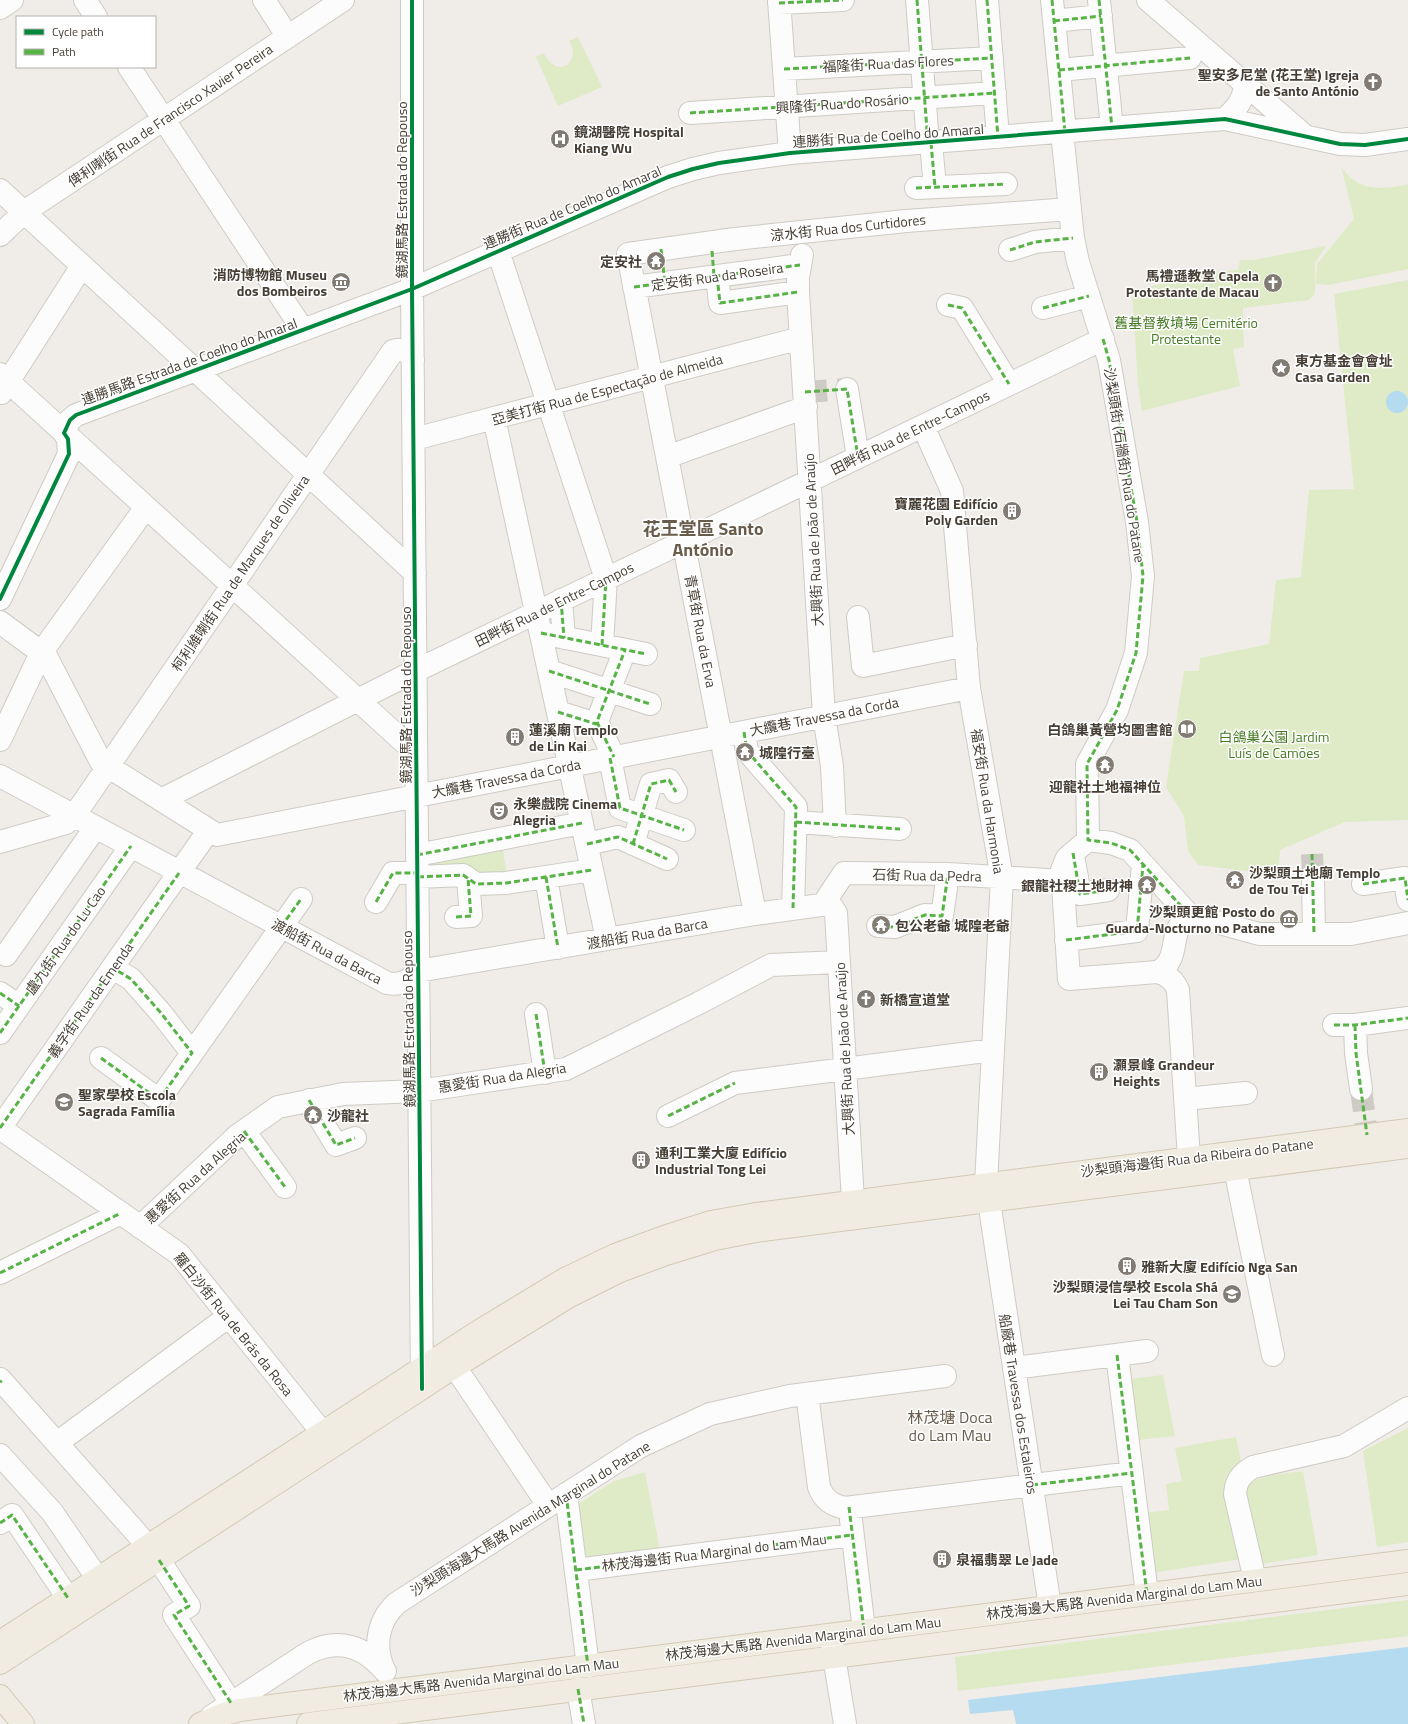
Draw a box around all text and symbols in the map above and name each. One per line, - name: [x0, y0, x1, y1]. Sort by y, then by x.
- legend: [16, 16, 156, 68]
- text: Cycle path: [52, 22, 104, 41]
- street label: 俾利喇街 Rua de Francisco Xavier Pereira: [63, 38, 277, 192]
- text: Path: [52, 42, 76, 61]
- street label: 福隆街 Rua das Flores: [822, 49, 954, 77]
- place label: 聖安多尼堂 (花王堂) Igreja de Santo António: [1198, 64, 1359, 101]
- church icon: 聖安多尼堂 (花王堂) Igreja de Santo António: [1362, 71, 1384, 93]
- street label: 興隆街 Rua do Rosário: [775, 88, 909, 118]
- street label: 鏡湖馬路 Estrada do Repouso: [391, 101, 412, 279]
- street label: 連勝街 Rua de Coelho do Amaral: [792, 118, 984, 152]
- place label: 鏡湖醫院 Hospital Kiang Wu: [574, 121, 684, 158]
- hospital icon: 鏡湖醫院 Hospital Kiang Wu: [549, 128, 571, 150]
- street label: 連勝街 Rua de Coelho do Amaral: [480, 160, 664, 254]
- street label: 涼水街 Rua dos Curtidores: [769, 208, 927, 246]
- temple icon: 定安社: [645, 250, 667, 272]
- place label: 定安社: [600, 251, 642, 272]
- street label: 定安街 Rua da Roseira: [650, 256, 784, 296]
- place label: 消防博物館 Museu dos Bombeiros: [213, 264, 327, 301]
- place label: 馬禮遜教堂 Capela Protestante de Macau: [1126, 265, 1259, 302]
- museum icon: 消防博物館 Museu dos Bombeiros: [330, 271, 352, 293]
- church icon: 馬禮遜教堂 Capela Protestante de Macau: [1262, 272, 1284, 294]
- street label: 連勝馬路 Estrada de Coelho do Amaral: [78, 312, 300, 410]
- park label: 舊基督教墳場 Cemitério Protestante: [1114, 312, 1258, 349]
- street label: 亞美打街 Rua de Espectação de Almeida: [489, 348, 725, 430]
- place label: 東方基金會會址 Casa Garden: [1295, 350, 1393, 387]
- place icon: 東方基金會會址 Casa Garden: [1270, 357, 1292, 379]
- street label: 沙梨頭街 (石牆街) Rua do Patane: [1099, 366, 1151, 564]
- street label: 田畔街 Rua de Entre-Campos: [827, 384, 993, 480]
- street label: 大興街 Rua de João de Araújo: [798, 453, 828, 627]
- street label: 柯利維喇街 Rua de Marques de Oliveira: [166, 470, 314, 676]
- place label: 寶麗花園 Edifício Poly Garden: [894, 493, 998, 530]
- building icon: 寶麗花園 Edifício Poly Garden: [1001, 500, 1023, 522]
- district label: 花王堂區 Santo António: [642, 515, 764, 563]
- street label: 田畔街 Rua de Entre-Campos: [471, 556, 637, 652]
- street label: 青草街 Rua da Erva: [680, 573, 722, 689]
- street label: 鏡湖馬路 Estrada do Repouso: [395, 606, 416, 784]
- street label: 大纜巷 Travessa da Corda: [748, 691, 900, 741]
- library icon: 白鴿巢黃營均圖書館: [1176, 718, 1198, 740]
- place label: 蓮溪廟 Templo de Lin Kai: [529, 719, 618, 756]
- place label: 白鴿巢黃營均圖書館: [1047, 719, 1173, 740]
- building icon: 蓮溪廟 Templo de Lin Kai: [504, 726, 526, 748]
- park label: 白鴿巢公園 Jardim Luís de Camões: [1219, 726, 1329, 763]
- street label: 福安街 Rua da Harmonia: [966, 727, 1010, 875]
- temple icon: 城隍行臺: [734, 741, 756, 763]
- place label: 城隍行臺: [759, 742, 815, 763]
- street label: 大纜巷 Travessa da Corda: [430, 753, 582, 803]
- temple icon: 迎龍社土地福神位: [1094, 754, 1116, 776]
- place label: 迎龍社土地福神位: [1049, 776, 1161, 797]
- place label: 永樂戲院 Cinema Alegria: [513, 793, 617, 830]
- theatre icon: 永樂戲院 Cinema Alegria: [488, 800, 510, 822]
- place label: 沙梨頭土地廟 Templo de Tou Tei: [1249, 862, 1380, 899]
- street label: 石街 Rua da Pedra: [872, 864, 982, 886]
- temple icon: 沙梨頭土地廟 Templo de Tou Tei: [1224, 869, 1246, 891]
- temple icon: 銀龍社稷土地財神: [1136, 874, 1158, 896]
- place label: 銀龍社稷土地財神: [1021, 875, 1133, 896]
- street label: 盧九街 Rua do Lu Cao: [20, 881, 110, 999]
- place label: 沙梨頭更館 Posto do Guarda-Nocturno no Patane: [1105, 901, 1275, 938]
- museum icon: 沙梨頭更館 Posto do Guarda-Nocturno no Patane: [1278, 908, 1300, 930]
- street label: 渡船街 Rua da Barca: [585, 912, 709, 954]
- street label: 渡船街 Rua da Barca: [268, 913, 386, 989]
- temple icon: 包公老爺 城隍老爺: [870, 914, 892, 936]
- place label: 包公老爺 城隍老爺: [895, 915, 1010, 936]
- street label: 鏡湖馬路 Estrada do Repouso: [396, 930, 420, 1108]
- street label: 義字街 Rua da Emenda: [42, 938, 138, 1062]
- street label: 大興街 Rua de João de Araújo: [829, 962, 859, 1136]
- church icon: 新橋宣道堂: [855, 988, 877, 1010]
- place label: 新橋宣道堂: [880, 989, 950, 1010]
- place label: 灝景峰 Grandeur Heights: [1113, 1054, 1215, 1091]
- street label: 惠愛街 Rua da Alegria: [436, 1057, 568, 1097]
- building icon: 灝景峰 Grandeur Heights: [1088, 1061, 1110, 1083]
- place label: 聖家學校 Escola Sagrada Família: [78, 1084, 176, 1121]
- school or university icon: 聖家學校 Escola Sagrada Família: [53, 1091, 75, 1113]
- temple icon: 沙龍社: [302, 1104, 324, 1126]
- place label: 沙龍社: [327, 1105, 369, 1126]
- street label: 惠愛街 Rua da Alegria: [140, 1126, 250, 1228]
- street label: 沙梨頭海邊街 Rua da Ribeira do Patane: [1079, 1132, 1315, 1182]
- place label: 通利工業大廈 Edifício Industrial Tong Lei: [655, 1142, 787, 1179]
- building icon: 通利工業大廈 Edifício Industrial Tong Lei: [630, 1149, 652, 1171]
- street label: 羅白沙街 Rua de Brás da Rosa: [169, 1248, 299, 1400]
- building icon: 雅新大廈 Edifício Nga San: [1116, 1255, 1138, 1277]
- place label: 雅新大廈 Edifício Nga San: [1141, 1256, 1298, 1277]
- place label: 沙梨頭浸信學校 Escola Shá Lei Tau Cham Son: [1052, 1276, 1218, 1313]
- school or university icon: 沙梨頭浸信學校 Escola Shá Lei Tau Cham Son: [1221, 1283, 1243, 1305]
- street label: 船廠巷 Travessa dos Estaleiros: [994, 1312, 1044, 1496]
- district label: 林茂塘 Doca do Lam Mau: [907, 1405, 993, 1447]
- street label: 沙梨頭海邊大馬路 Avenida Marginal do Patane: [406, 1435, 654, 1601]
- street label: 林茂海邊街 Rua Marginal do Lam Mau: [600, 1528, 828, 1576]
- building icon: 泉福翡翠 Le Jade: [931, 1548, 953, 1570]
- place label: 泉福翡翠 Le Jade: [956, 1549, 1058, 1570]
- street label: 林茂海邊大馬路 Avenida Marginal do Lam Mau: [985, 1570, 1263, 1624]
- street label: 林茂海邊大馬路 Avenida Marginal do Lam Mau: [664, 1611, 942, 1665]
- street label: 林茂海邊大馬路 Avenida Marginal do Lam Mau: [342, 1652, 620, 1706]

